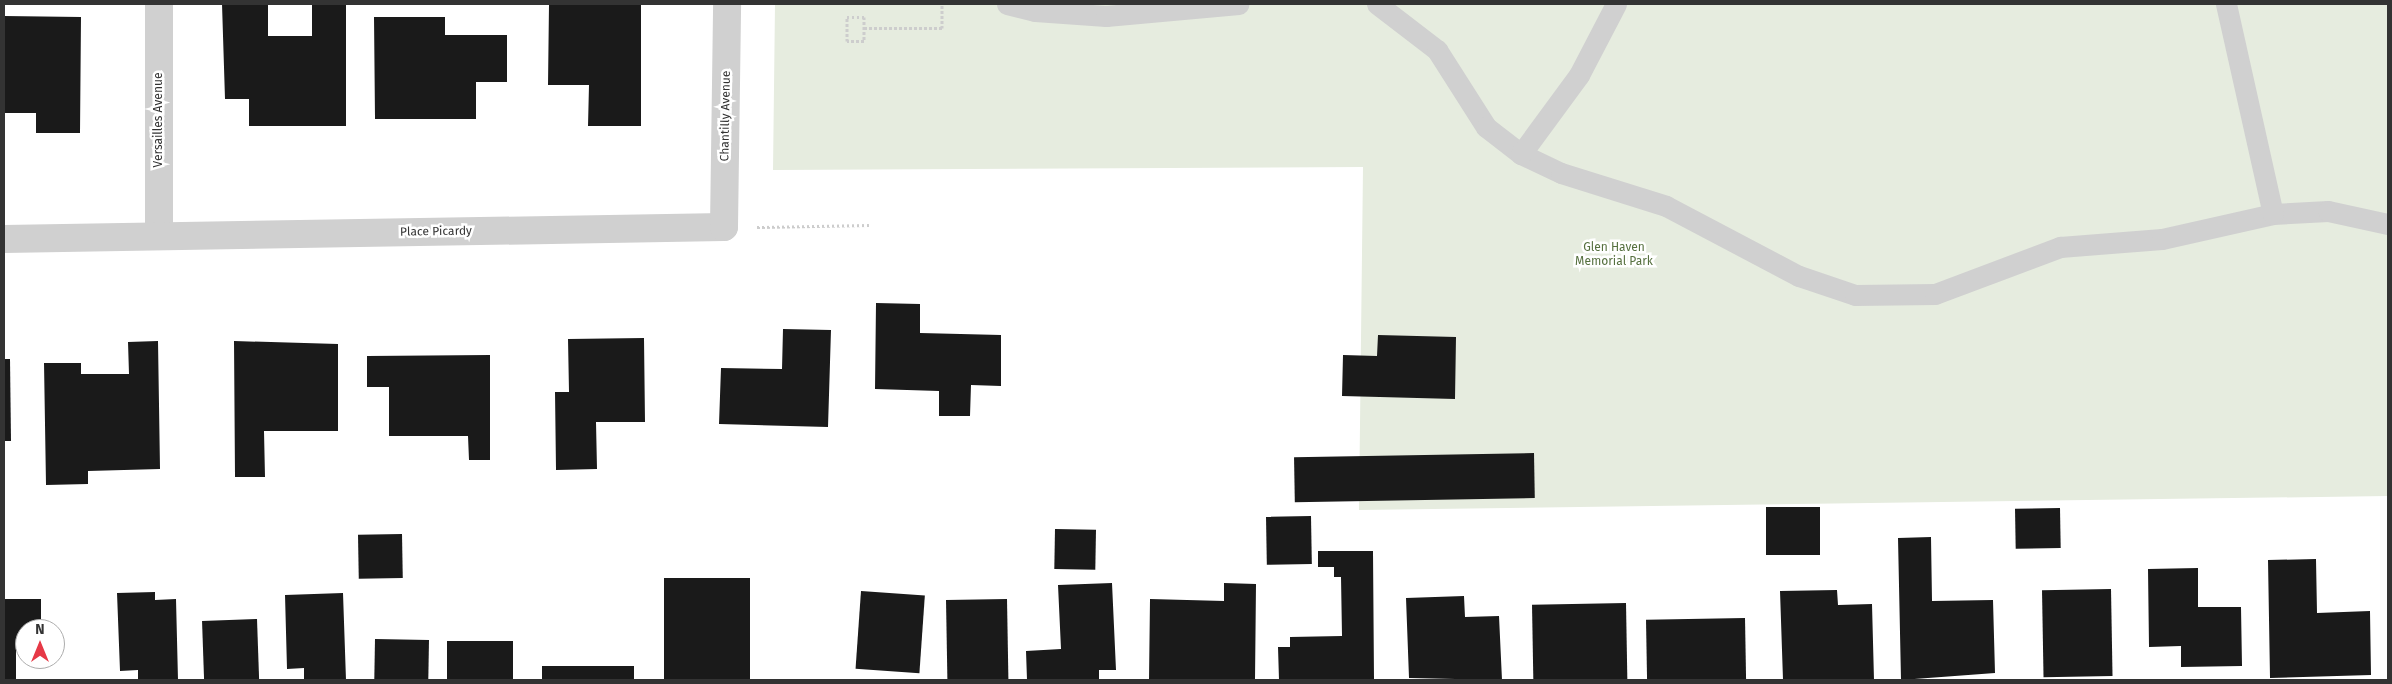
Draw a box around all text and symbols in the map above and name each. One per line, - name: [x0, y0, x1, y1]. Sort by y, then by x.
- street label: Chantilly Avenue: [718, 71, 734, 161]
- street label: Versailles Avenue: [152, 73, 166, 167]
- street label: Place Picardy: [400, 224, 472, 240]
- park label: Glen Haven Memorial Park: [1575, 241, 1653, 269]
- north arrow: [15, 619, 65, 669]
- text: N: [35, 621, 45, 638]

